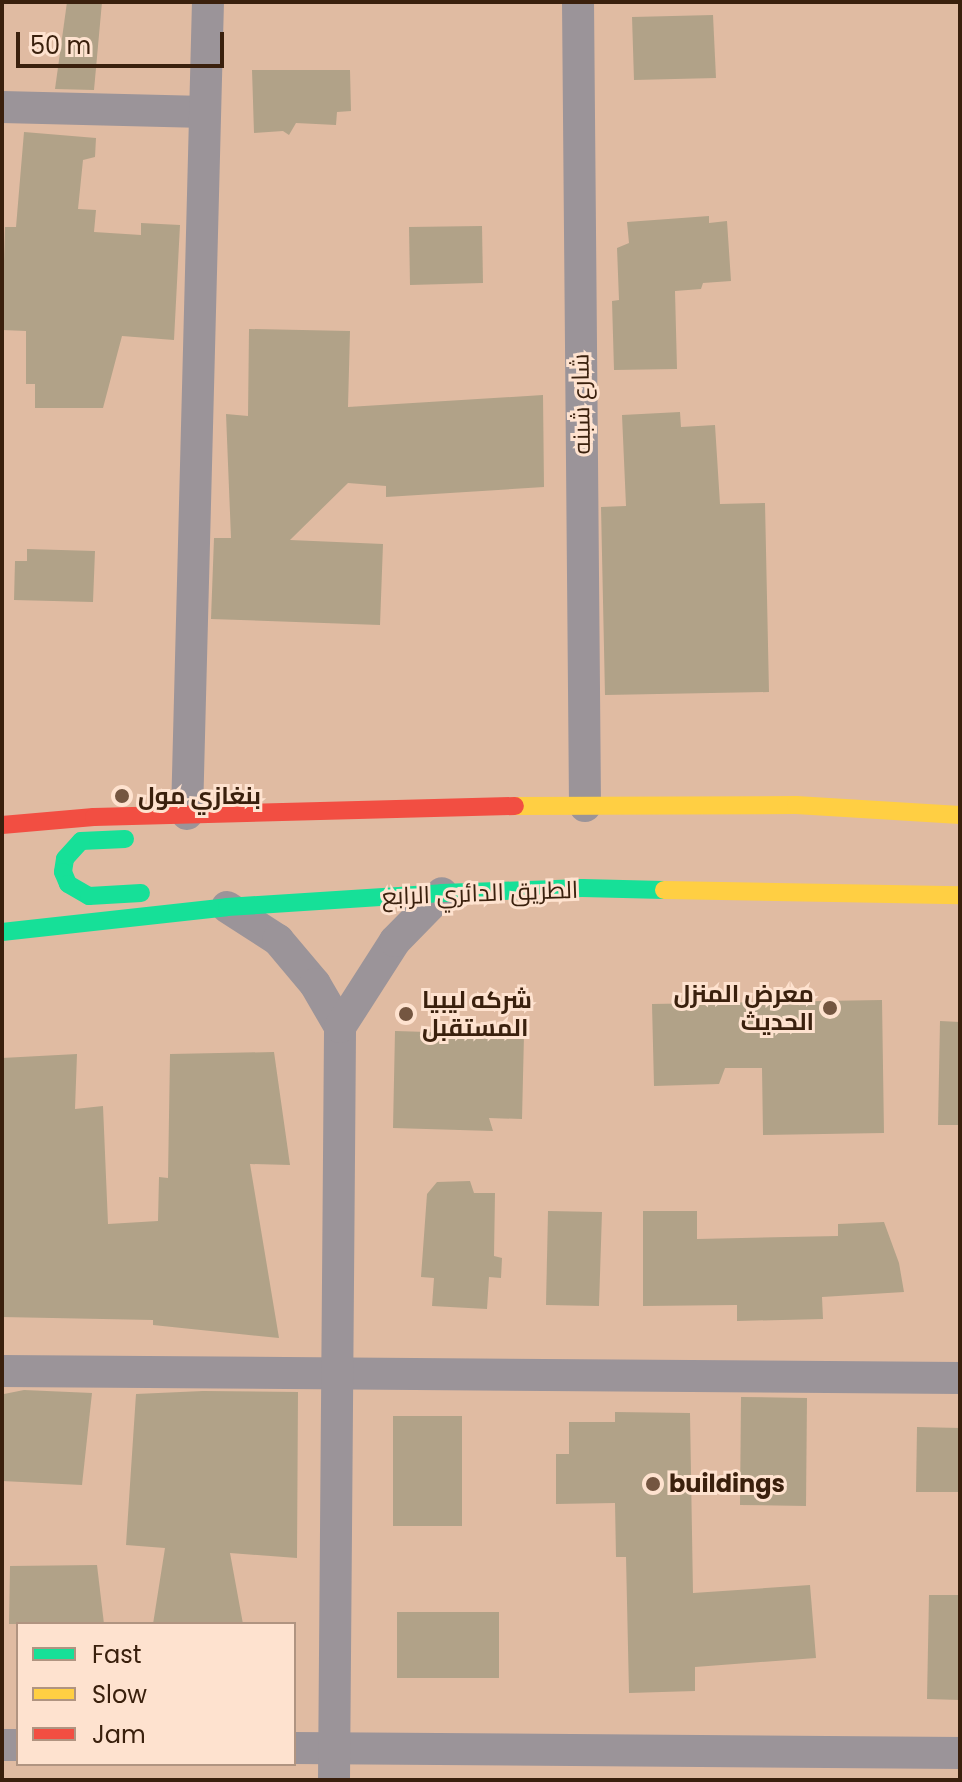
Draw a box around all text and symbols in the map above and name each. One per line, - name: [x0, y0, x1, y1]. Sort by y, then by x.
- scale bar: [20, 16, 228, 66]
- text: 50 m: [30, 29, 91, 62]
- street label: شارع شبنه: [566, 353, 596, 455]
- place label: بنغازي مول: [138, 782, 261, 810]
- marker: بنغازي مول: [113, 787, 131, 805]
- street label: الطريق الدائري الرابع: [381, 875, 579, 911]
- place label: معرض المنزل الحديث: [674, 980, 814, 1036]
- place label: شركه ليبيا المستقبل: [422, 986, 532, 1042]
- marker: معرض المنزل الحديث: [821, 999, 839, 1017]
- marker: شركه ليبيا المستقبل: [397, 1005, 415, 1023]
- place label: buildings: [669, 1470, 785, 1498]
- marker: buildings: [644, 1475, 662, 1493]
- legend: [16, 1622, 296, 1766]
- text: Fast: [92, 1638, 142, 1671]
- text: Slow: [92, 1678, 147, 1711]
- text: Jam: [92, 1718, 146, 1751]

